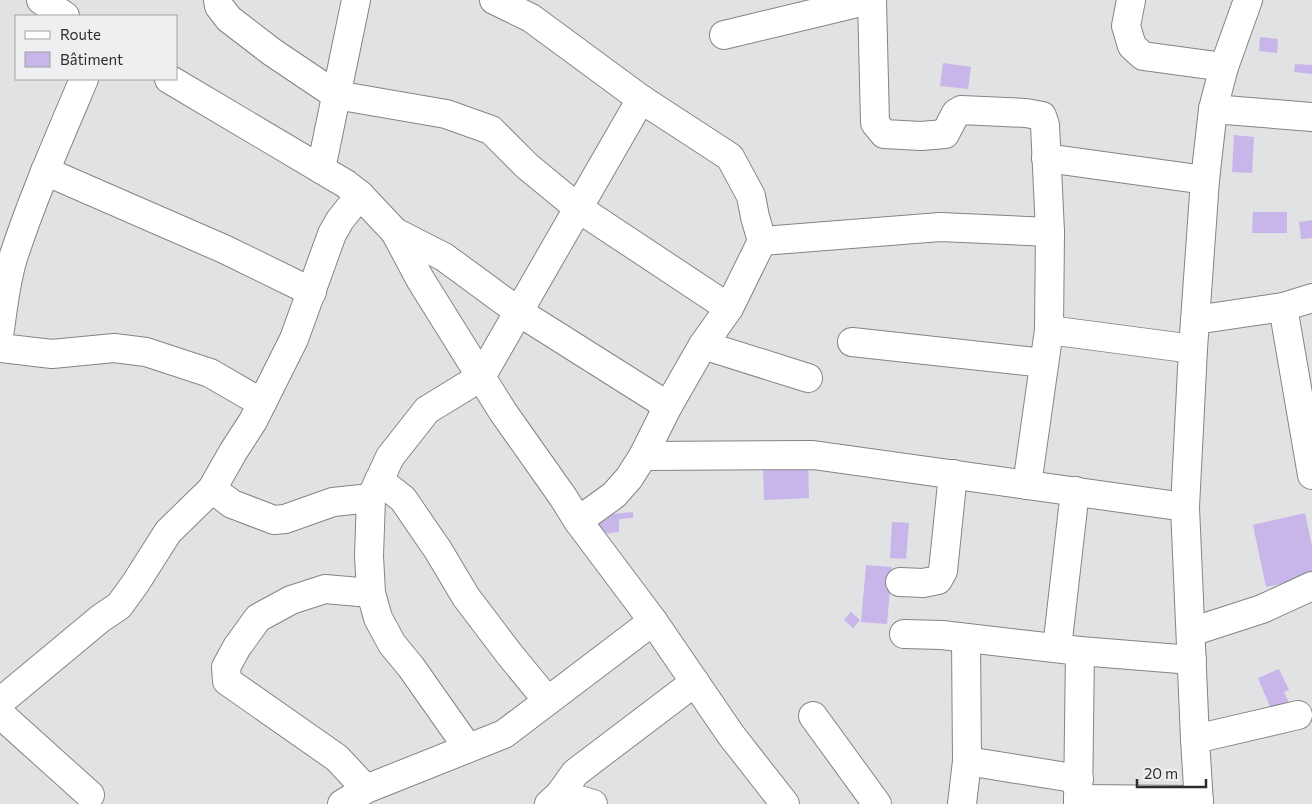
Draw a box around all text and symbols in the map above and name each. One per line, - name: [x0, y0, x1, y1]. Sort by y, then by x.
- legend: [15, 15, 178, 80]
- text: Route: [60, 25, 101, 43]
- text: Bâtiment: [60, 50, 123, 68]
- scale bar: [1137, 756, 1206, 788]
- text: 20 m: [1144, 764, 1178, 782]

